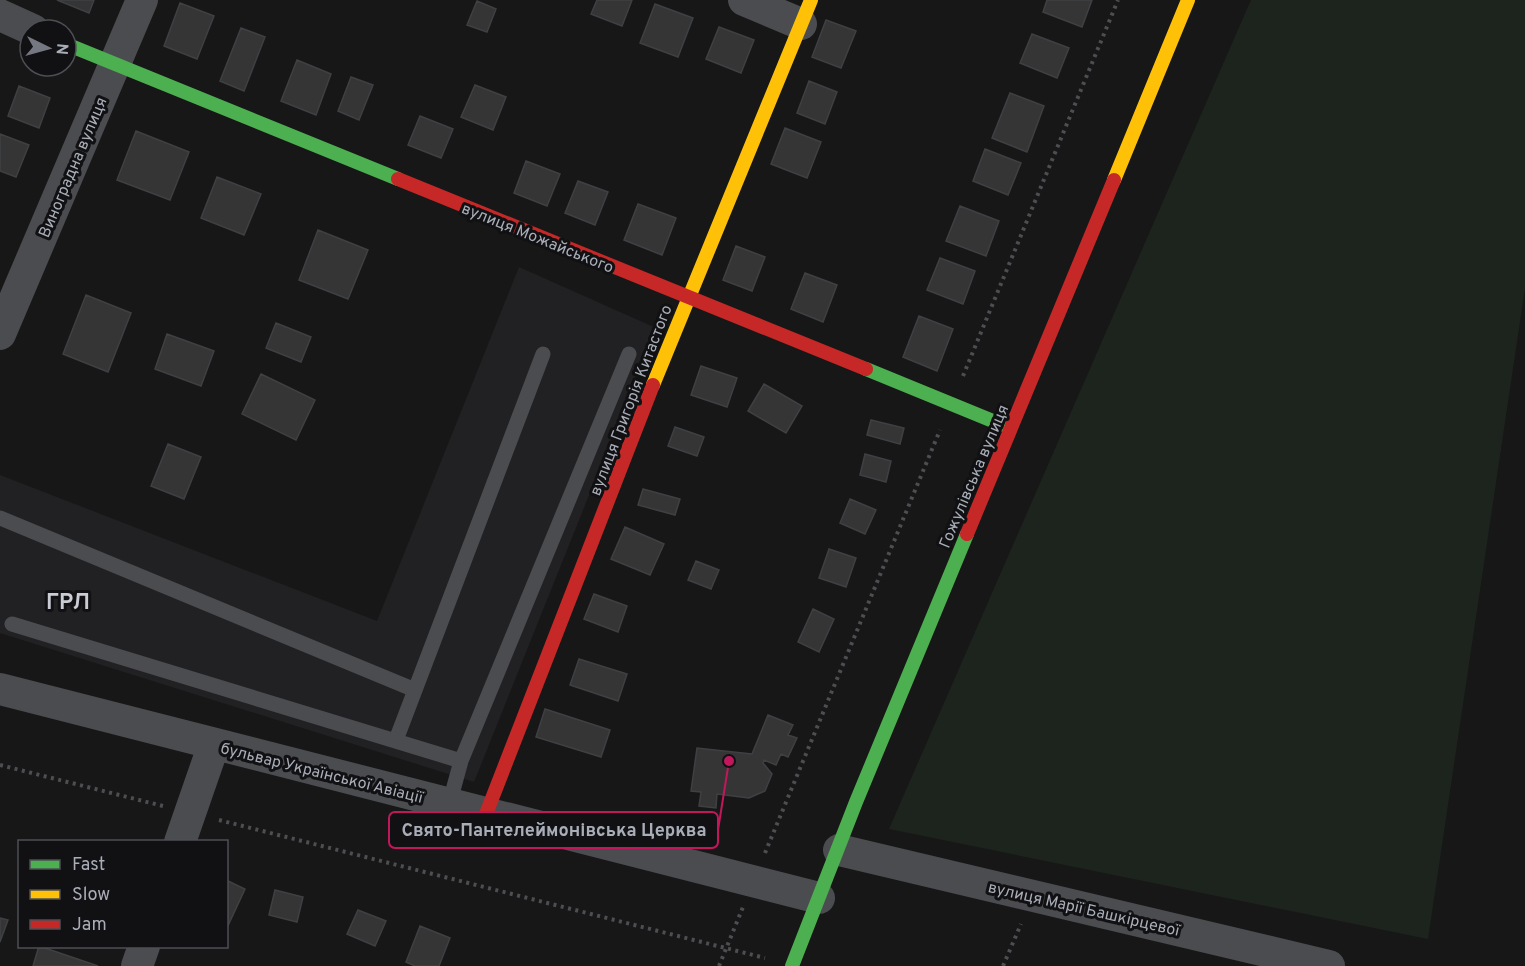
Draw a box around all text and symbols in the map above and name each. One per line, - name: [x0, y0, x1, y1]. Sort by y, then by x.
- north arrow: [18, 18, 78, 78]
- text: N: [50, 43, 71, 56]
- street label: Виноградна вулиця: [35, 95, 112, 241]
- street label: вулиця Можайського: [458, 199, 616, 279]
- street label: вулиця Григорія Китастого: [586, 302, 678, 499]
- street label: Гожулівська вулиця: [936, 402, 1014, 552]
- district label: ГРЛ: [46, 590, 90, 617]
- street label: бульвар Української Авіації: [218, 739, 426, 809]
- callout: Свято-Пантелеймонівська Церква: [389, 812, 718, 848]
- text: Свято-Пантелеймонівська Церква: [401, 820, 707, 843]
- legend: [18, 840, 228, 948]
- text: Fast: [72, 854, 105, 877]
- street label: вулиця Марії Башкірцевої: [986, 878, 1182, 942]
- text: Slow: [72, 884, 110, 907]
- text: Jam: [72, 914, 107, 937]

